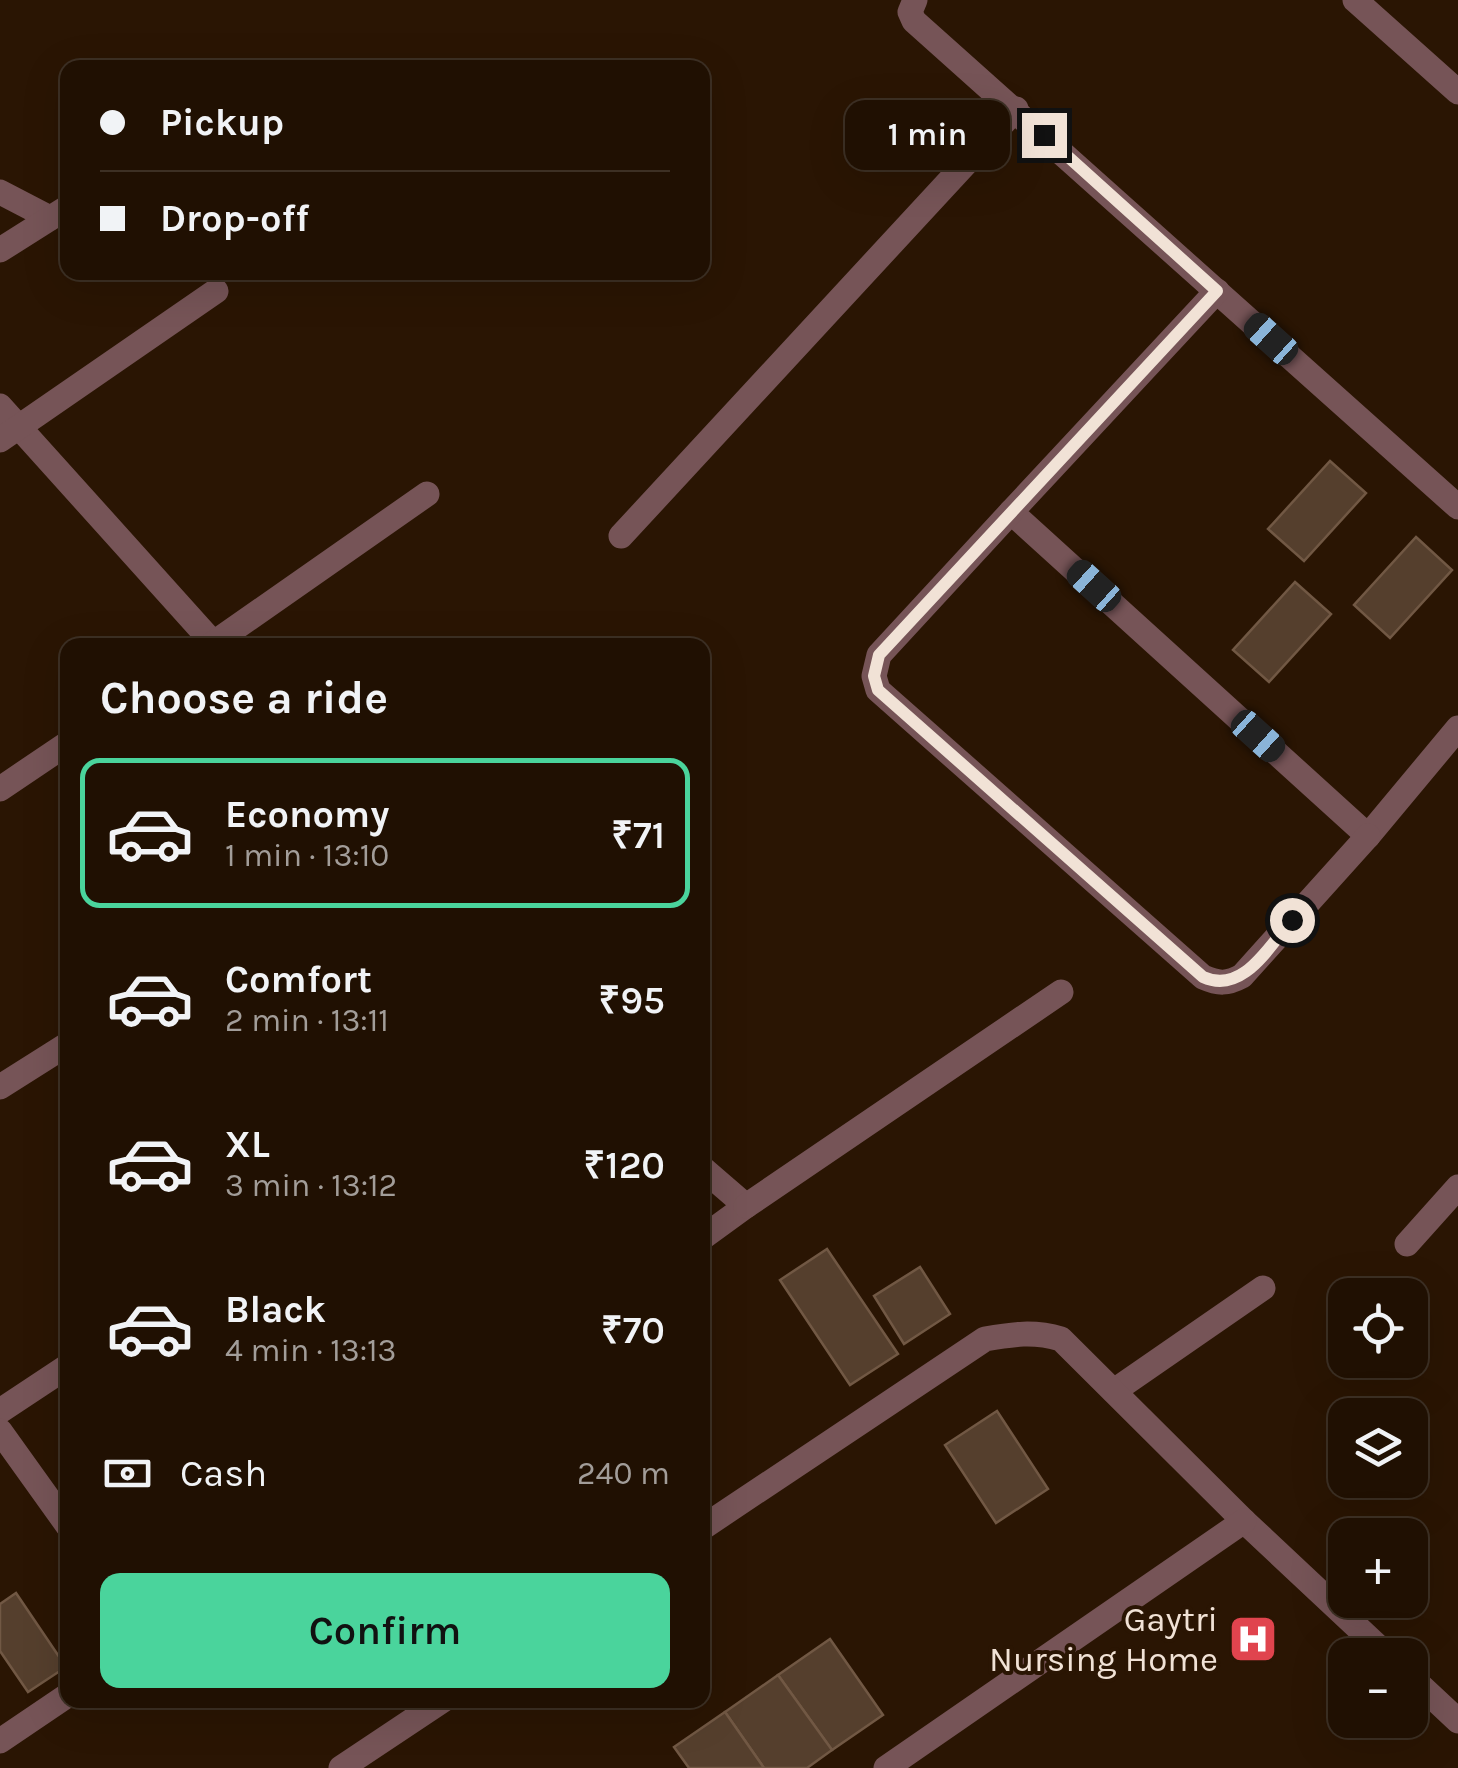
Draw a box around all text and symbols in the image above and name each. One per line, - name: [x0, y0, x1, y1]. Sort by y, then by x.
- text: Pickup: [160, 100, 284, 145]
- callout: 1 min: [844, 100, 1009, 170]
- route end: [1022, 113, 1067, 158]
- text: 1 min: [888, 116, 967, 153]
- text: Drop-off: [160, 196, 309, 241]
- car: [1239, 308, 1303, 370]
- car: [1062, 555, 1126, 617]
- text: Choose a ride: [100, 672, 388, 724]
- car: [1226, 705, 1290, 767]
- icon: car: [105, 788, 195, 878]
- text: Economy: [225, 792, 389, 837]
- text: ₹71: [611, 813, 665, 858]
- text: 1 min · 13:10: [225, 837, 389, 874]
- route start: [1270, 898, 1315, 943]
- icon: car: [105, 953, 195, 1043]
- text: Comfort: [225, 957, 372, 1002]
- text: ₹95: [598, 978, 665, 1023]
- text: 2 min · 13:11: [225, 1002, 389, 1039]
- icon: car: [105, 1118, 195, 1208]
- text: XL: [225, 1122, 270, 1167]
- text: ₹120: [584, 1143, 665, 1188]
- text: 3 min · 13:12: [225, 1167, 397, 1204]
- map controls: [1328, 1278, 1428, 1738]
- button: locate: [1328, 1278, 1428, 1378]
- icon: car: [105, 1283, 195, 1373]
- text: Black: [225, 1287, 326, 1332]
- text: ₹70: [601, 1308, 665, 1353]
- text: 4 min · 13:13: [225, 1332, 397, 1369]
- button: layers: [1328, 1398, 1428, 1498]
- icon: cash: [100, 1446, 155, 1501]
- text: Cash: [180, 1451, 267, 1496]
- text: 240 m: [577, 1455, 670, 1492]
- button: +: [1328, 1518, 1428, 1618]
- button: Confirm: [100, 1573, 670, 1688]
- place label: Gaytri Nursing Home: [989, 1599, 1218, 1680]
- hospital icon: Gaytri Nursing Home: [1227, 1613, 1279, 1665]
- button: −: [1328, 1638, 1428, 1738]

